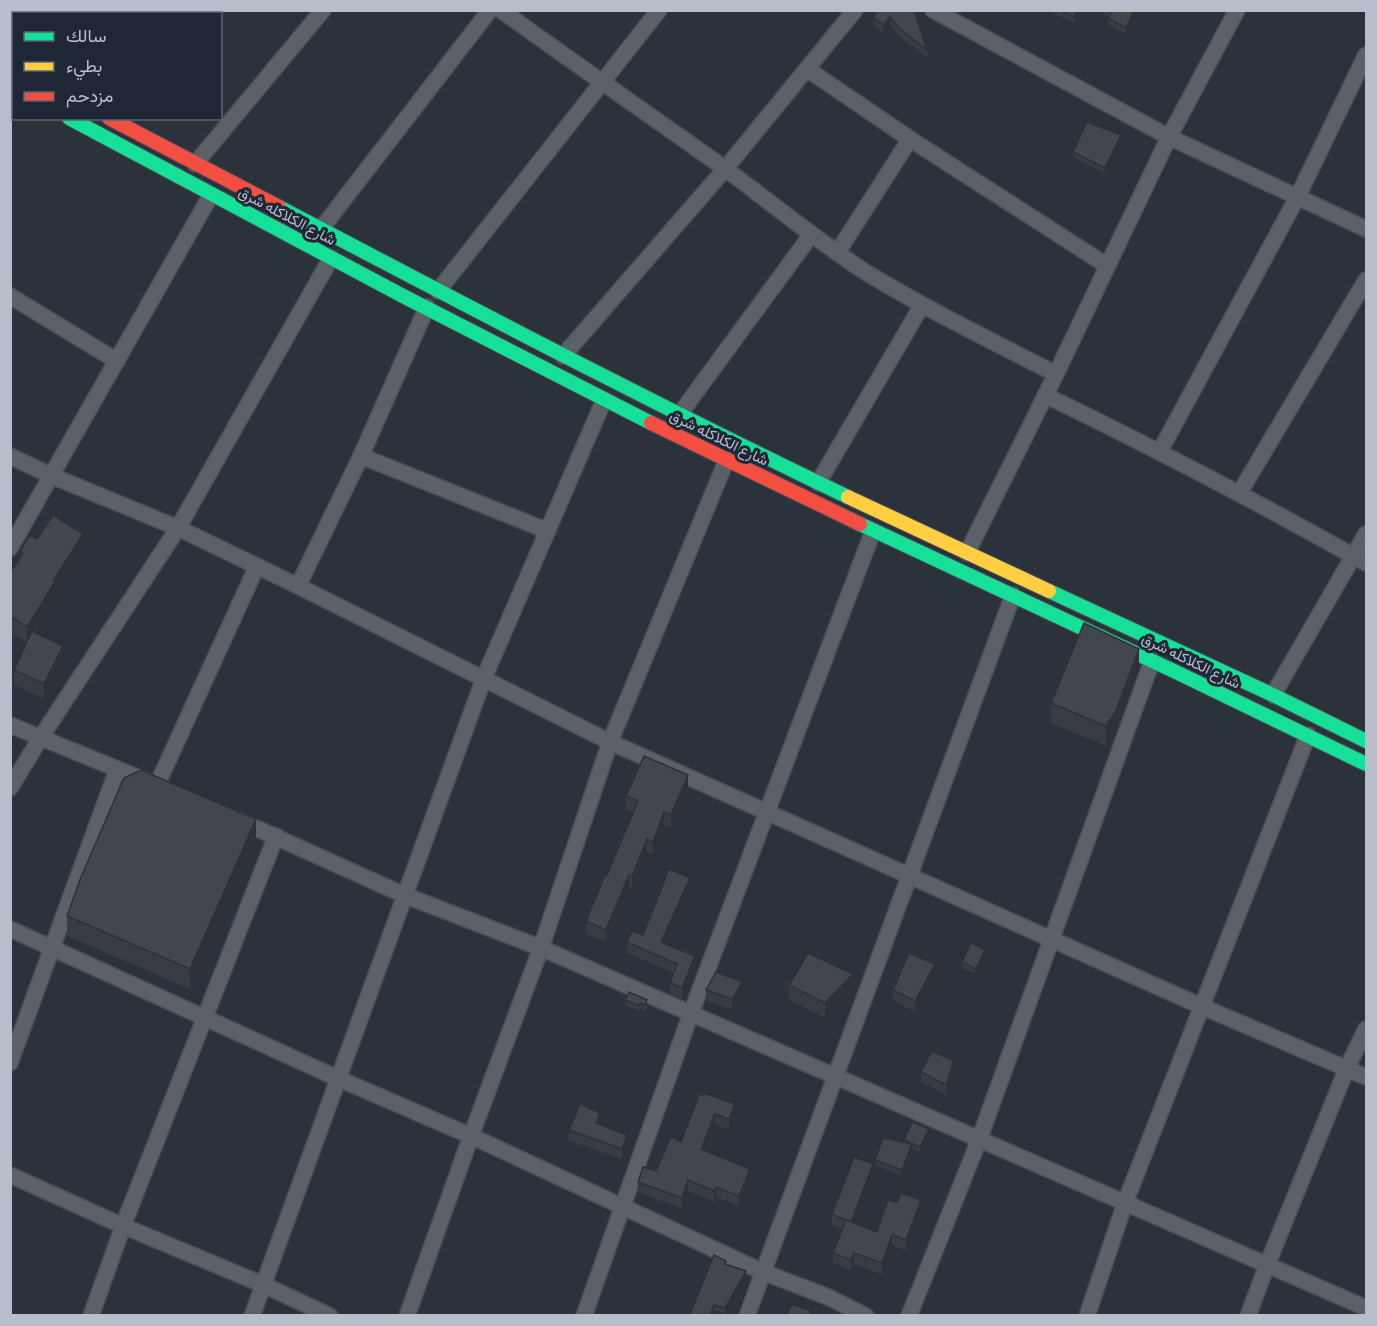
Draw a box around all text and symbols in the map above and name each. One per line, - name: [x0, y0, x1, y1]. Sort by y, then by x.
- legend: [12, 12, 222, 120]
- text: سالك: [66, 24, 106, 49]
- text: بطيء: [66, 54, 102, 81]
- text: مزدحم: [66, 84, 113, 109]
- street label: شارع الكلاكله شرق: [234, 182, 339, 251]
- street label: شارع الكلاكله شرق: [666, 405, 772, 472]
- street label: شارع الكلاكله شرق: [1138, 628, 1244, 695]

